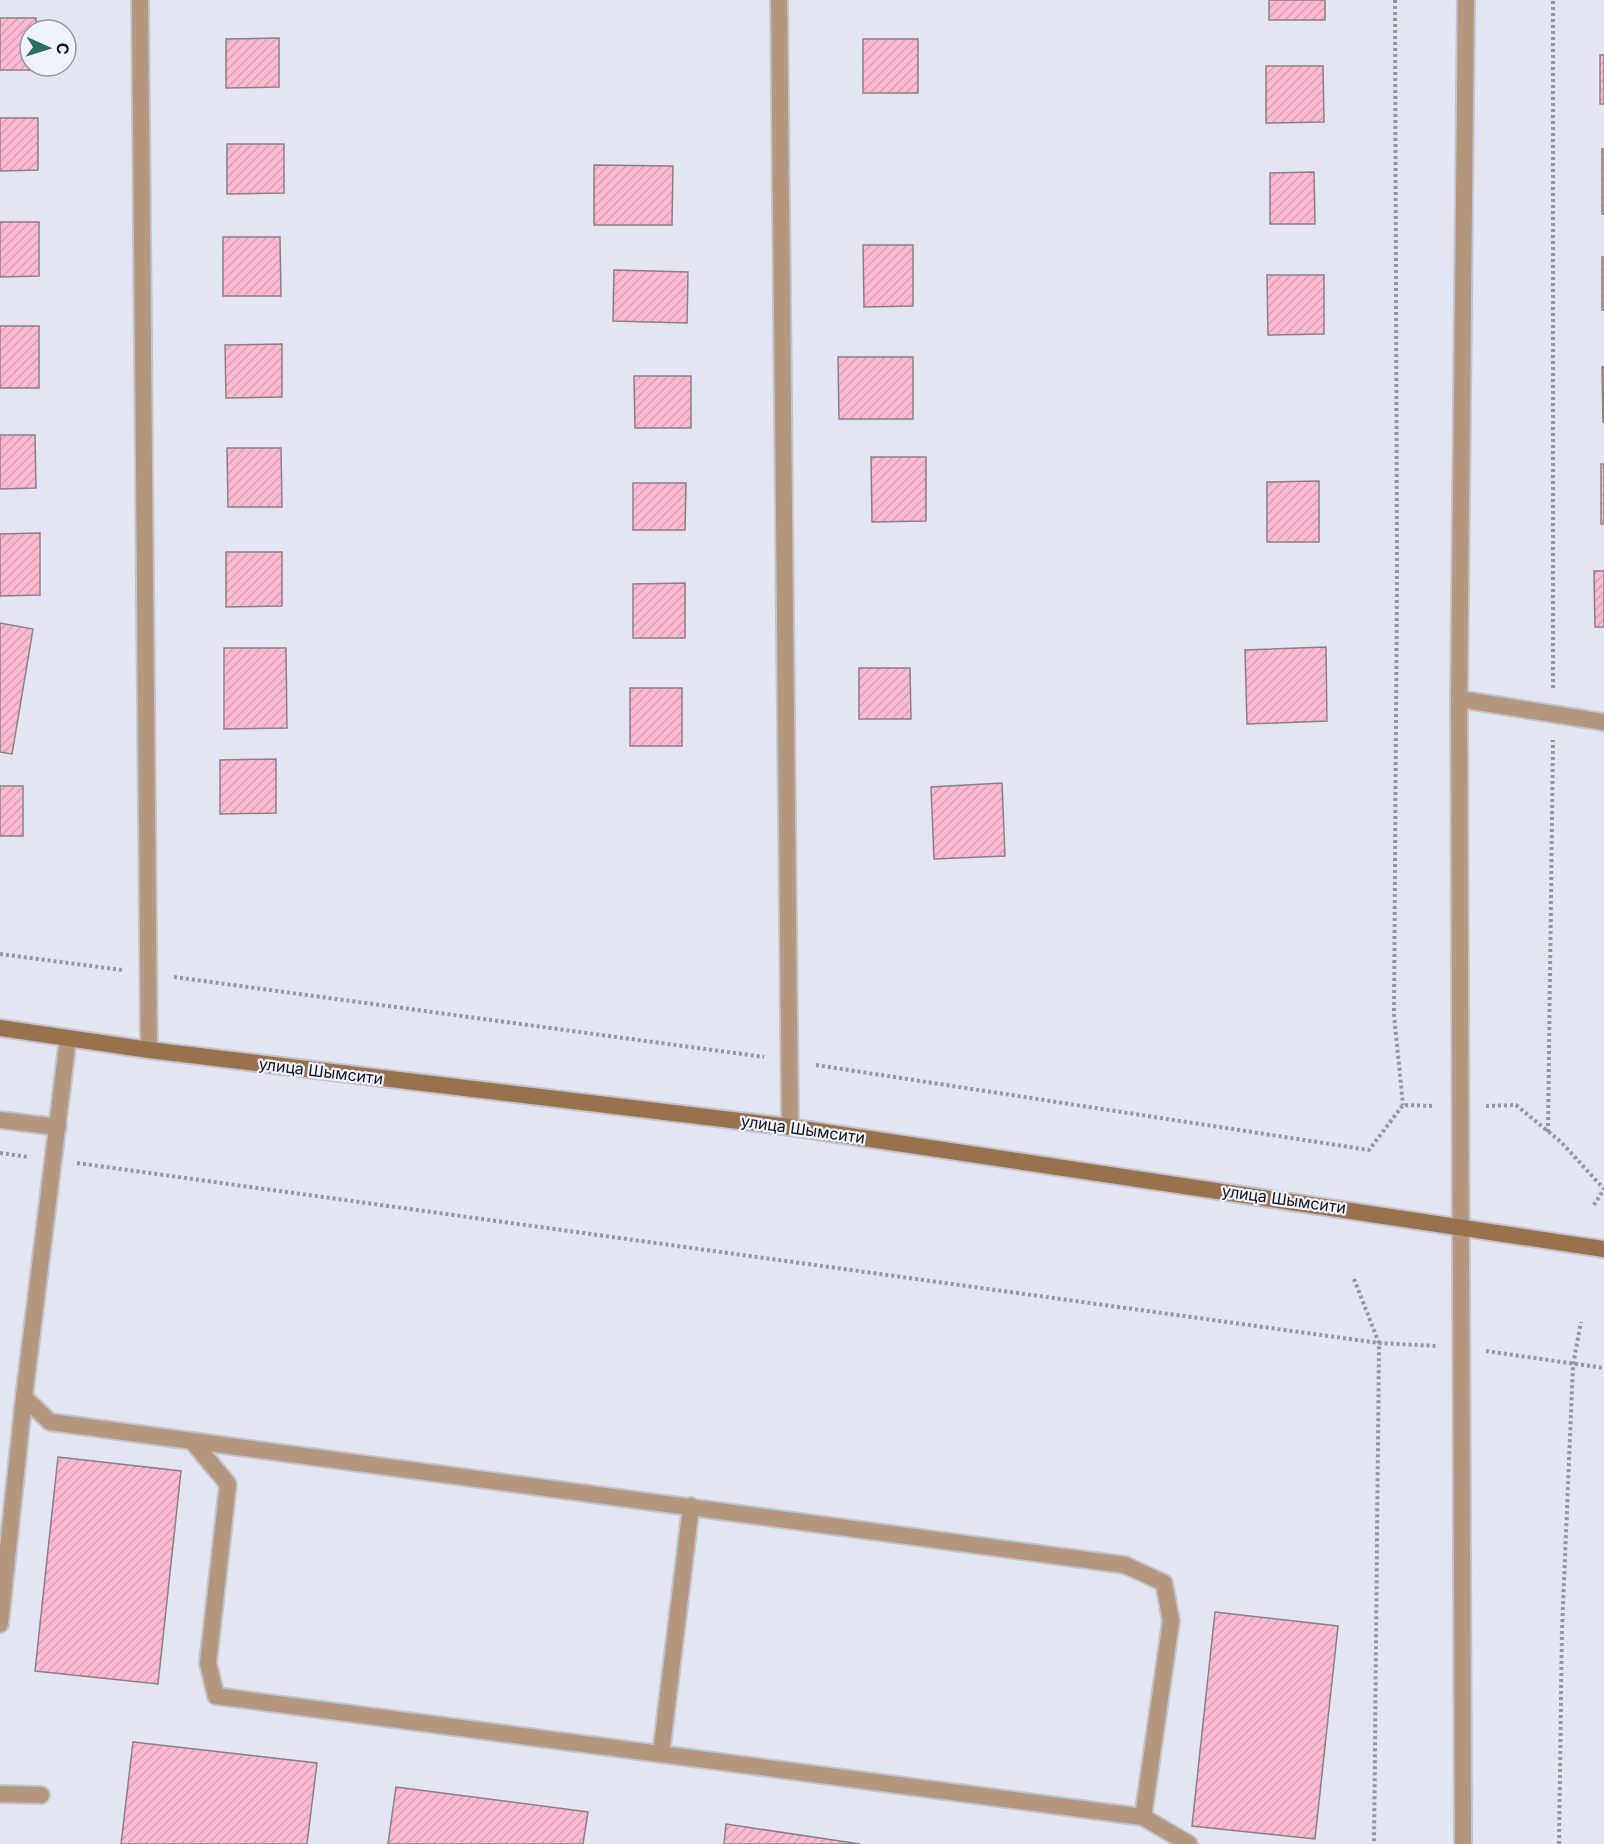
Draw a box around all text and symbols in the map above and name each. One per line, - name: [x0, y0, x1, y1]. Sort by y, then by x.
- north arrow: [18, 18, 78, 78]
- text: С: [53, 42, 73, 55]
- street label: улица Шымсити: [258, 1053, 384, 1089]
- street label: улица Шымсити: [740, 1110, 866, 1148]
- street label: улица Шымсити: [1221, 1180, 1347, 1218]

